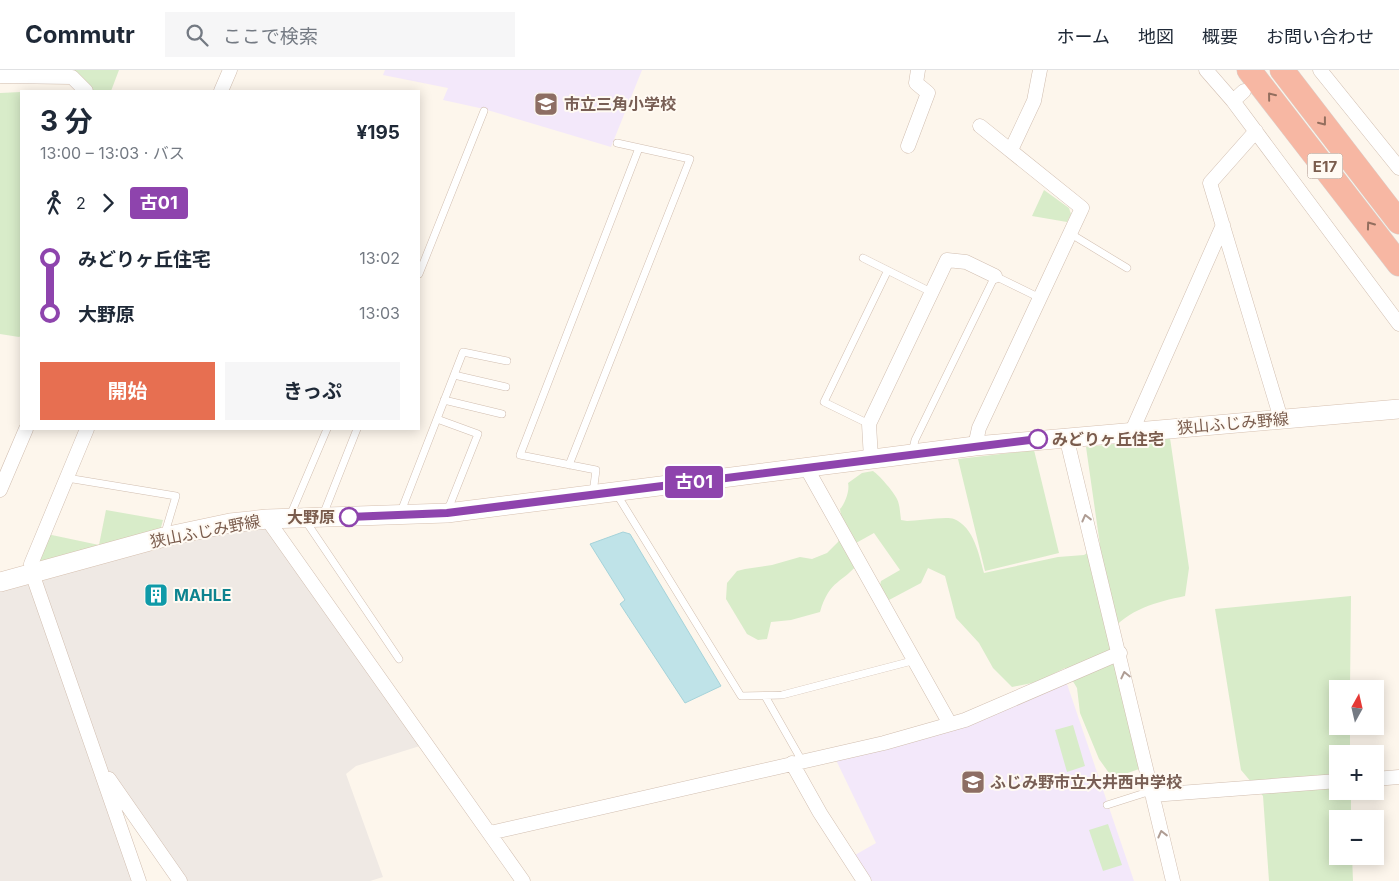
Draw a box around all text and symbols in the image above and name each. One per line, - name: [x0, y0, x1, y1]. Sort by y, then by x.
- search box: [165, 12, 515, 57]
- text: Commutr: [25, 20, 135, 49]
- icon: search: [183, 21, 211, 49]
- text: ここで検索: [223, 25, 318, 48]
- text: ホーム: [1057, 26, 1110, 47]
- text: 地図: [1138, 26, 1174, 47]
- text: 概要: [1202, 26, 1238, 47]
- text: お問い合わせ: [1266, 26, 1374, 47]
- school or university icon: 市立三角小学校: [533, 91, 559, 117]
- one-way arrow: [1267, 93, 1276, 102]
- place label: 市立三角小学校: [564, 94, 676, 114]
- text: 3 分: [40, 104, 93, 138]
- one-way arrow: [1317, 116, 1325, 125]
- text: ¥195: [356, 121, 400, 144]
- text: 13:00 – 13:03 · バス: [40, 143, 185, 163]
- road number: E17: [1308, 154, 1342, 178]
- icon: walk: [40, 189, 68, 217]
- icon: forward: [94, 189, 122, 217]
- text: 古01: [140, 192, 178, 213]
- text: 2: [76, 193, 86, 213]
- one-way arrow: [1368, 222, 1376, 231]
- text: みどりヶ丘住宅: [78, 248, 211, 271]
- text: 13:02: [359, 248, 400, 268]
- text: 大野原: [78, 303, 135, 326]
- text: 13:03: [359, 303, 400, 323]
- button: 開始: [40, 362, 215, 420]
- button: きっぷ: [225, 362, 400, 420]
- street label: 狭山ふじみ野線: [1176, 408, 1290, 438]
- marker: みどりヶ丘住宅: [1028, 429, 1048, 449]
- place label: みどりヶ丘住宅: [1052, 429, 1164, 449]
- line badge: 古01: [665, 466, 723, 498]
- text: 古01: [675, 471, 713, 492]
- place label: 大野原: [287, 507, 335, 527]
- marker: 大野原: [339, 507, 359, 527]
- street label: 狭山ふじみ野線: [148, 510, 262, 552]
- one-way arrow: [1081, 513, 1092, 522]
- building icon: MAHLE: [143, 582, 169, 608]
- place label: MAHLE: [174, 585, 232, 605]
- one-way arrow: [1120, 671, 1131, 680]
- north arrow: [1329, 680, 1384, 735]
- map controls: [1329, 680, 1384, 865]
- button: +: [1329, 745, 1384, 800]
- school or university icon: ふじみ野市立大井西中学校: [960, 769, 986, 795]
- place label: ふじみ野市立大井西中学校: [990, 772, 1182, 792]
- button: −: [1329, 810, 1384, 865]
- one-way arrow: [1157, 829, 1168, 838]

